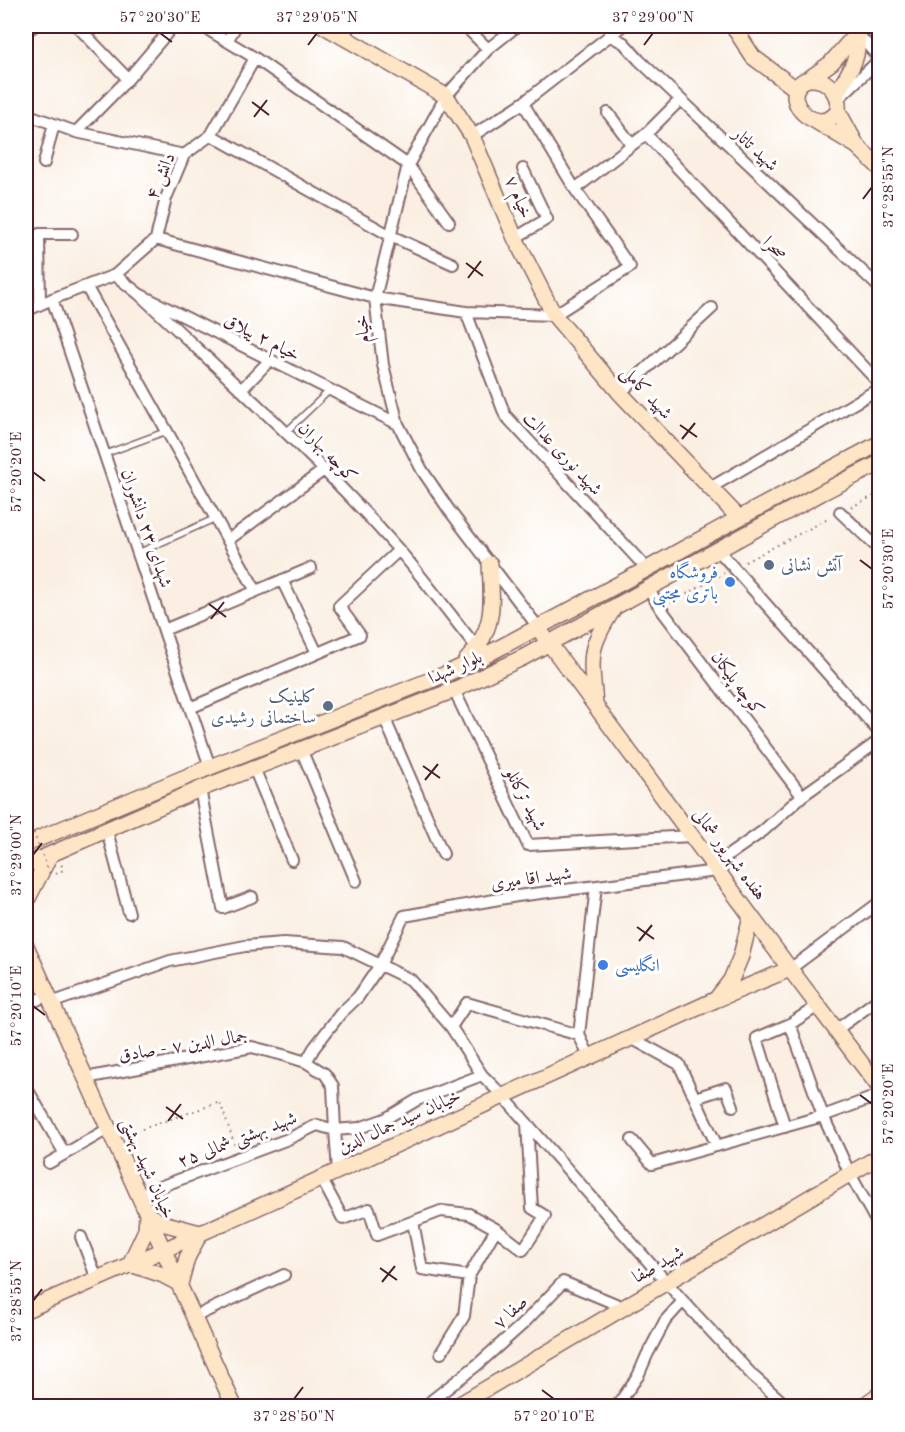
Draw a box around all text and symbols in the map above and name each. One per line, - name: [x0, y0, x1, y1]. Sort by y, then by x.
- text: 57°20'30"E: [120, 11, 200, 26]
- text: 37°29'05"N: [276, 11, 358, 26]
- text: 37°29'00"N: [612, 11, 694, 26]
- street label: شهید تاتار: [726, 123, 781, 176]
- text: 37°28'55"N: [882, 146, 897, 228]
- street label: دانش ۴: [143, 150, 181, 203]
- street label: خیام ۷: [496, 174, 535, 224]
- street label: صحرا: [757, 233, 790, 266]
- street label: خیام ۲ ییلاق: [218, 311, 302, 370]
- street label: خیام: [353, 313, 379, 344]
- street label: شهید کاملی: [615, 362, 676, 425]
- street label: شهید نوری عدالت: [518, 409, 605, 500]
- street label: کوچه بهاران: [292, 419, 360, 488]
- text: 57°20'20"E: [10, 432, 25, 512]
- street label: شهدای ۲۳ دانشوران: [115, 467, 175, 591]
- text: 57°20'30"E: [882, 529, 897, 609]
- place label: آتش نشانی: [781, 555, 843, 577]
- marker: آتش نشانی: [762, 558, 776, 572]
- place label: فروشگاه باتری مجتبی: [652, 560, 718, 608]
- marker: فروشگاه باتری مجتبی: [723, 575, 737, 589]
- street label: کوچه پلیکان: [705, 647, 768, 721]
- street label: بلوار شهدا: [426, 648, 486, 689]
- place label: کلینیک ساختمانی رشیدی: [211, 687, 316, 728]
- marker: کلینیک ساختمانی رشیدی: [321, 699, 335, 713]
- street label: شهید ترکانلو: [498, 763, 550, 835]
- street label: هفده شهریور شمالی: [687, 805, 769, 905]
- text: 37°29'00"N: [10, 814, 25, 896]
- street label: شهید اقا میری: [490, 864, 573, 896]
- place label: انگلیسی: [615, 953, 660, 978]
- marker: انگلیسی: [596, 958, 610, 972]
- text: 57°20'10"E: [10, 966, 25, 1046]
- street label: جمال الدین ۷ - صادق: [117, 1027, 249, 1065]
- text: 57°20'20"E: [882, 1064, 897, 1144]
- street label: خیابان سید جمال الدین: [335, 1087, 464, 1158]
- street label: ۲۵ شهید بهشتی شمالی: [175, 1109, 300, 1174]
- street label: خیابان شهید بهشتی: [114, 1115, 177, 1223]
- street label: شهید صفا: [630, 1243, 688, 1288]
- text: 37°28'55"N: [10, 1260, 25, 1342]
- street label: صفا ۷: [490, 1293, 531, 1333]
- text: 37°28'50"N: [253, 1410, 335, 1425]
- text: 57°20'10"E: [514, 1410, 594, 1425]

